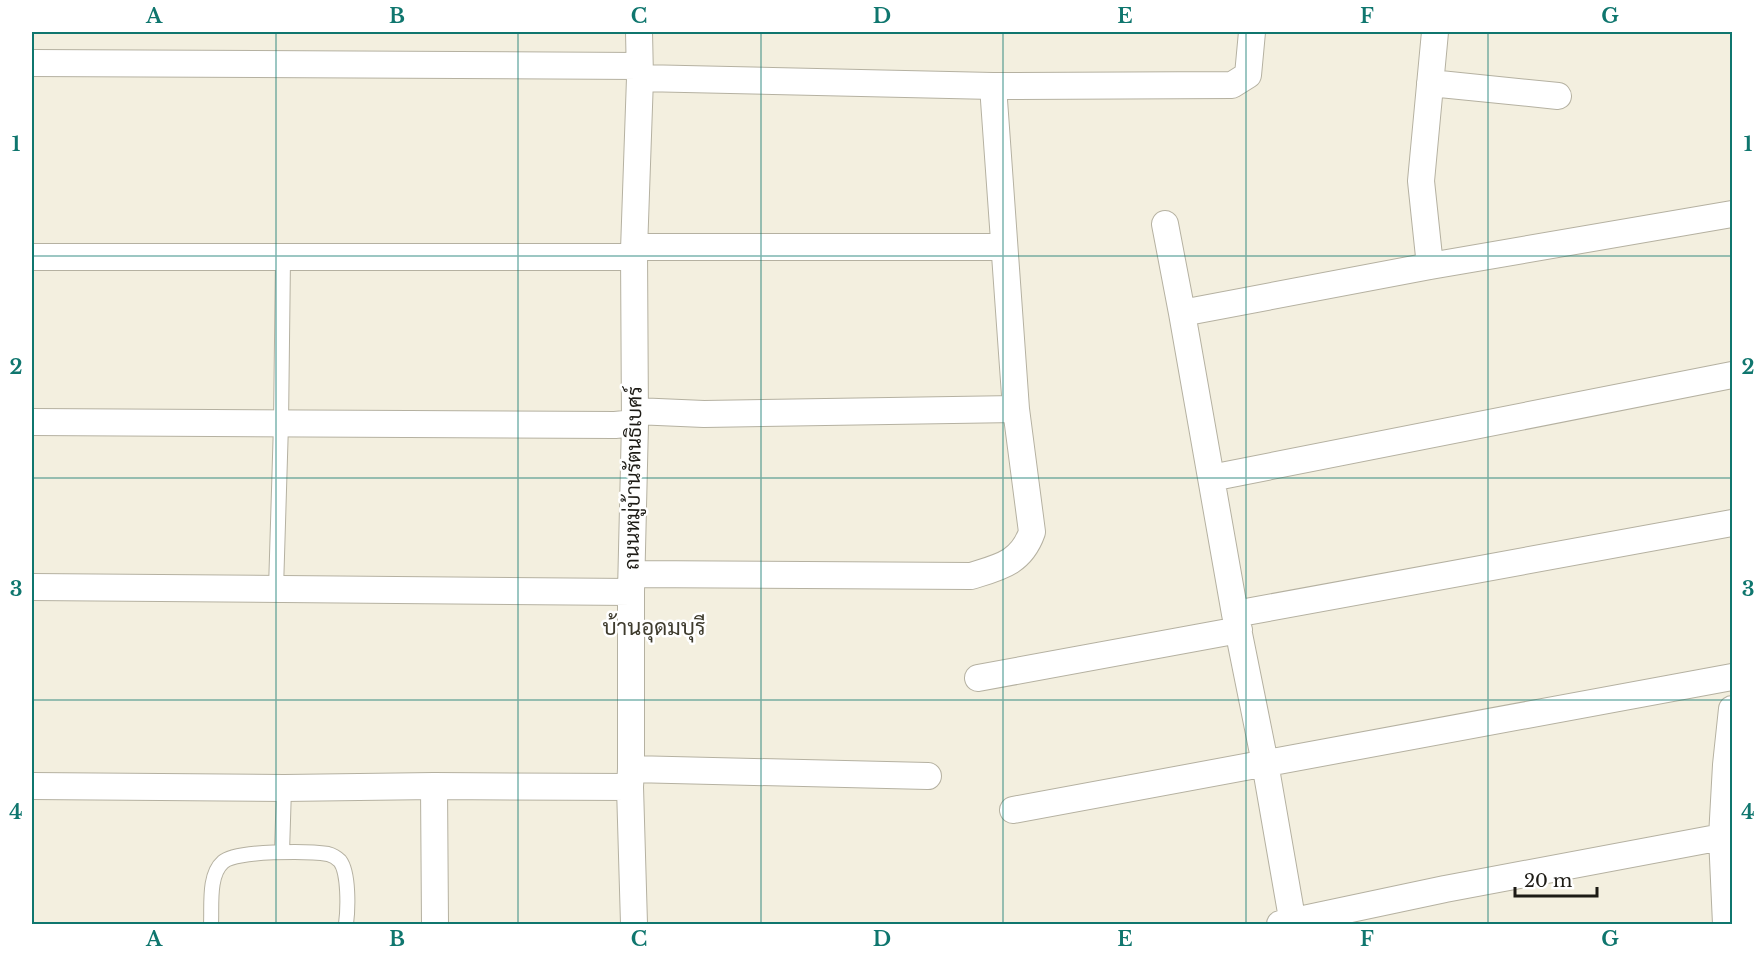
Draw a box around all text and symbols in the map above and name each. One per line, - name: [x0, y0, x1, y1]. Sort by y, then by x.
- text: A: [145, 4, 163, 28]
- text: B: [389, 4, 405, 28]
- text: C: [631, 4, 647, 28]
- text: D: [873, 4, 891, 28]
- text: E: [1117, 4, 1133, 28]
- text: F: [1360, 4, 1374, 28]
- text: G: [1601, 4, 1619, 28]
- text: 1: [12, 132, 21, 156]
- text: 1: [1744, 132, 1753, 156]
- text: 2: [9, 355, 23, 379]
- text: 2: [1741, 355, 1755, 379]
- street label: ถนนหมู่บ้านรัตนธิเบศร์: [617, 386, 650, 570]
- text: 3: [10, 577, 22, 601]
- text: 3: [1742, 577, 1754, 601]
- district label: บ้านอุดมบุรี: [602, 613, 706, 643]
- text: 4: [9, 800, 23, 824]
- text: 4: [1741, 800, 1755, 824]
- scale bar: [1515, 860, 1598, 898]
- text: 20 m: [1524, 870, 1572, 892]
- text: A: [145, 927, 163, 951]
- text: B: [389, 927, 405, 951]
- text: C: [631, 927, 647, 951]
- text: D: [873, 927, 891, 951]
- text: E: [1117, 927, 1133, 951]
- text: F: [1360, 927, 1374, 951]
- text: G: [1601, 927, 1619, 951]

